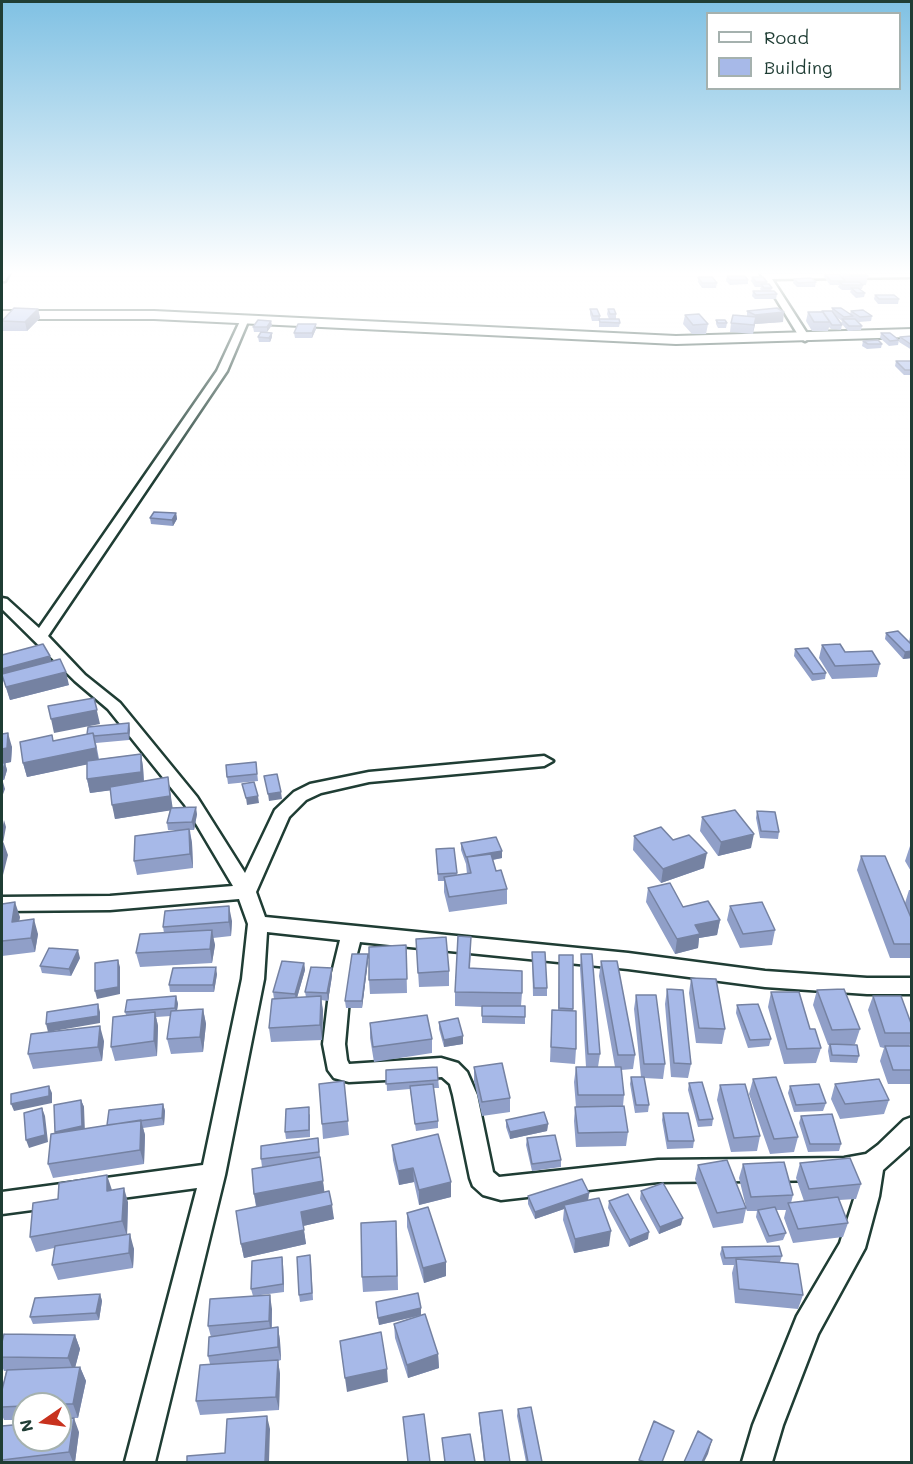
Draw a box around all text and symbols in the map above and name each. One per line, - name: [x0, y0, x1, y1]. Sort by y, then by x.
- legend: [706, 12, 901, 90]
- text: Road: [764, 25, 809, 49]
- text: Building: [764, 55, 832, 79]
- north arrow: [12, 1392, 72, 1452]
- text: N: [14, 1417, 38, 1434]

